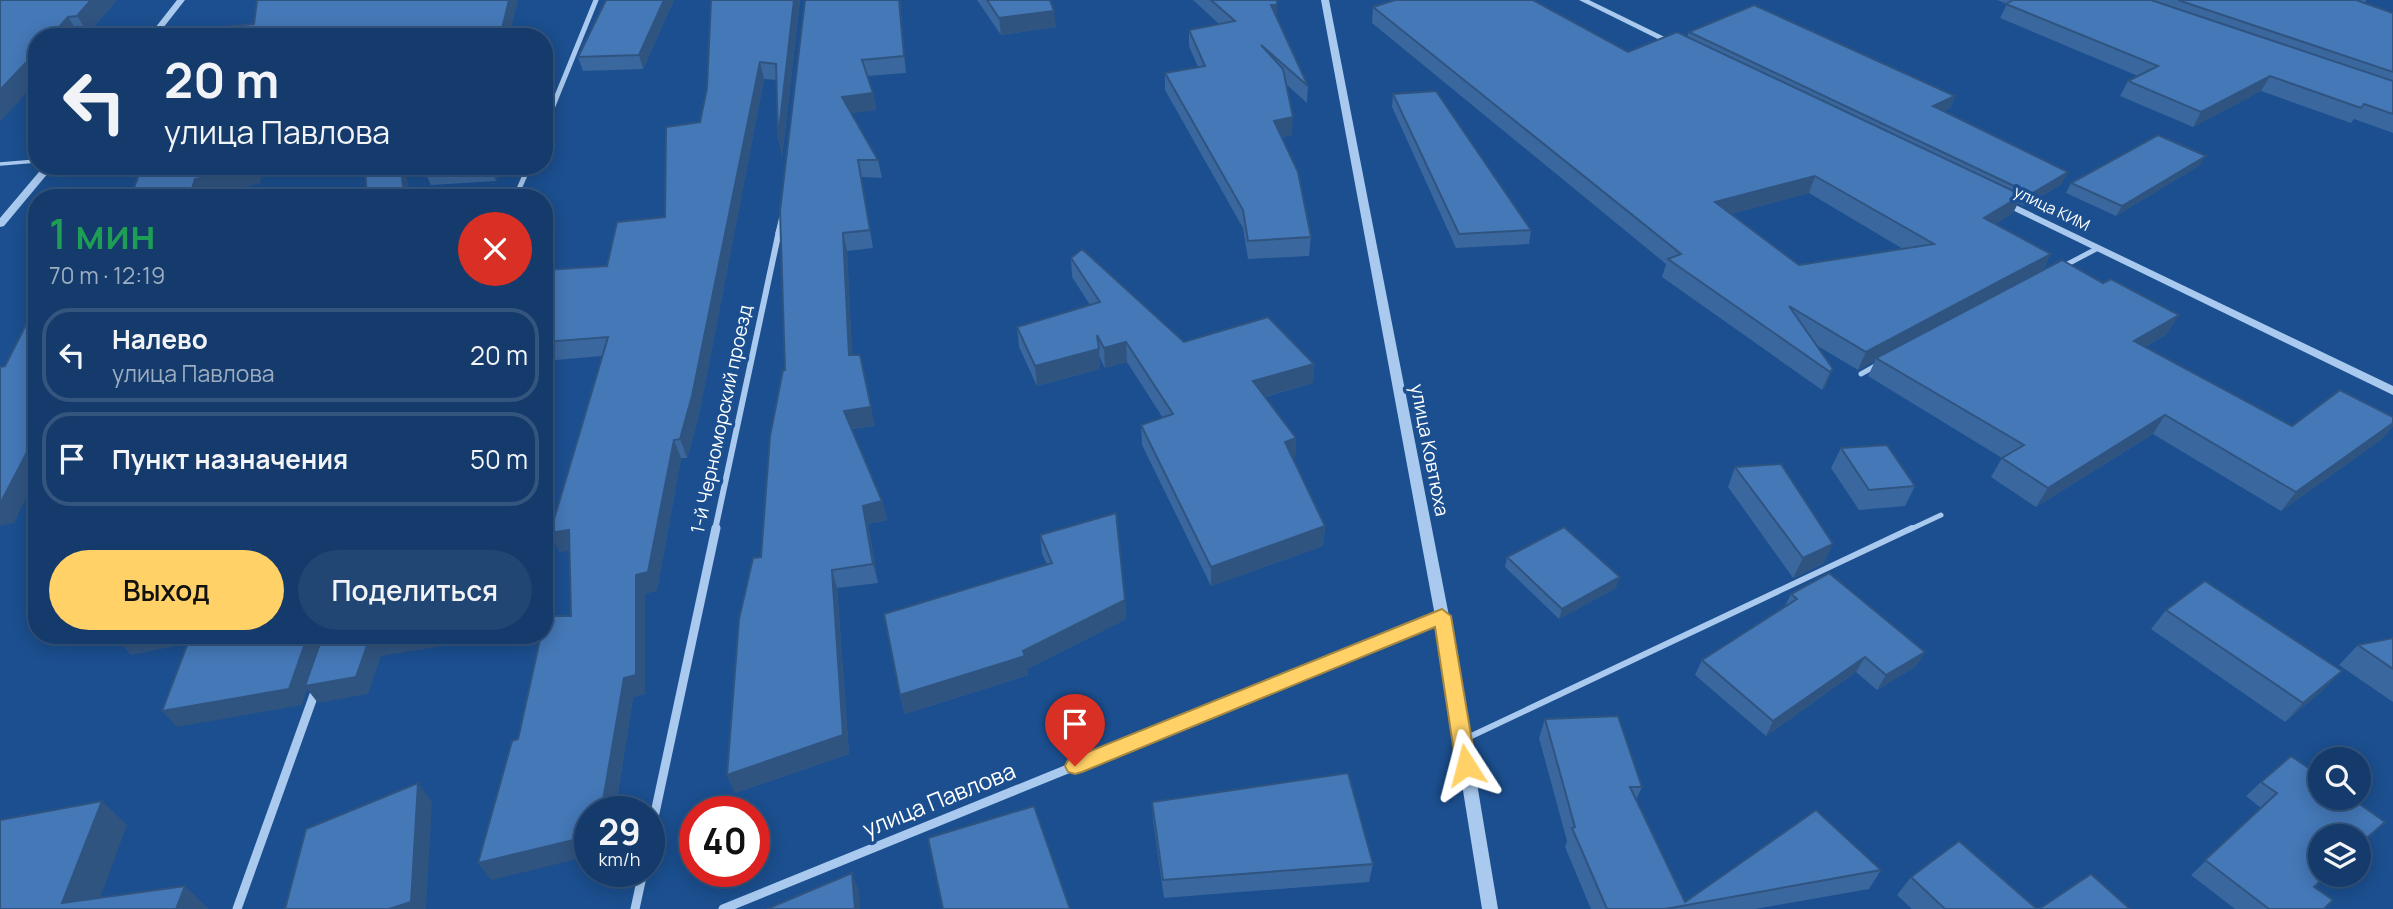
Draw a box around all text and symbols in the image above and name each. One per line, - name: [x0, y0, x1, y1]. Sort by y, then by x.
- text: 20 m: [164, 46, 279, 113]
- icon: left: [49, 56, 140, 147]
- text: улица Павлова: [164, 110, 390, 154]
- street label: улица КИМ: [2010, 180, 2094, 236]
- text: 1 мин: [49, 204, 156, 262]
- button: close: [458, 212, 532, 286]
- text: 70 m · 12:19: [49, 259, 165, 291]
- street label: 1-й Черноморский проезд: [684, 302, 758, 536]
- text: Налево: [112, 321, 208, 357]
- icon: left: [53, 336, 91, 374]
- text: 20 m: [470, 337, 528, 373]
- text: улица Павлова: [112, 357, 275, 389]
- street label: улица Ковтюха: [1404, 382, 1456, 518]
- icon: arrive: [53, 440, 91, 478]
- text: Пункт назначения: [112, 441, 348, 477]
- text: 50 m: [470, 441, 528, 477]
- button: Выход: [49, 550, 284, 630]
- button: Поделиться: [298, 550, 532, 630]
- pin: [1045, 694, 1105, 766]
- icon: arrive: [1056, 705, 1094, 743]
- position arrow: [1429, 728, 1503, 802]
- map controls: [2308, 747, 2371, 887]
- button: search: [2308, 747, 2371, 810]
- street label: улица Павлова: [857, 754, 1020, 844]
- speed limit sign: 40: [679, 796, 770, 887]
- text: 29: [598, 808, 641, 856]
- button: layers: [2308, 824, 2371, 887]
- text: km/h: [599, 847, 640, 871]

